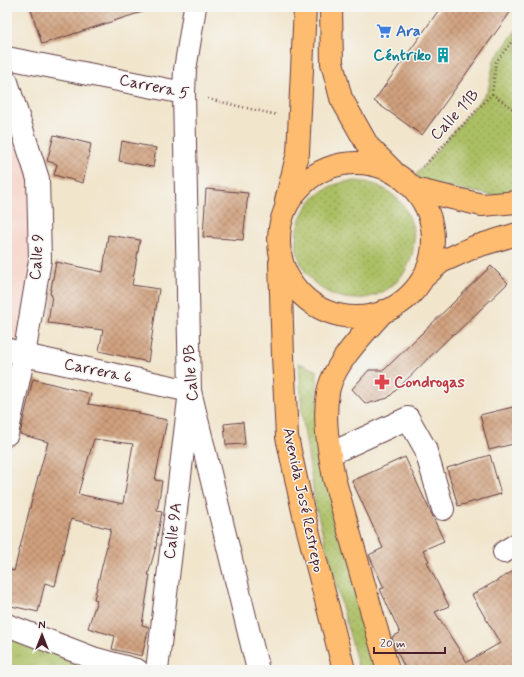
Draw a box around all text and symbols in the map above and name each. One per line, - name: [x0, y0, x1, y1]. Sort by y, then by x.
- place label: Ara: [396, 21, 421, 42]
- supermarket icon: Ara: [375, 22, 393, 40]
- place label: Céntriko: [373, 45, 431, 66]
- building icon: Céntriko: [434, 46, 452, 64]
- street label: Carrera 5: [117, 69, 191, 105]
- street label: Calle 11B: [426, 85, 484, 145]
- street label: Calle 9: [25, 233, 49, 281]
- street label: Calle 9B: [179, 344, 203, 402]
- street label: Carrera 6: [62, 354, 134, 388]
- place label: Condrogas: [394, 372, 465, 394]
- pharmacy icon: Condrogas: [373, 373, 391, 391]
- street label: Avenida José Restrepo: [277, 426, 329, 574]
- street label: Calle 9A: [159, 501, 187, 561]
- north arrow: [22, 615, 62, 655]
- text: N: [38, 619, 46, 633]
- scale bar: [374, 629, 445, 655]
- text: 20 m: [380, 636, 406, 652]

